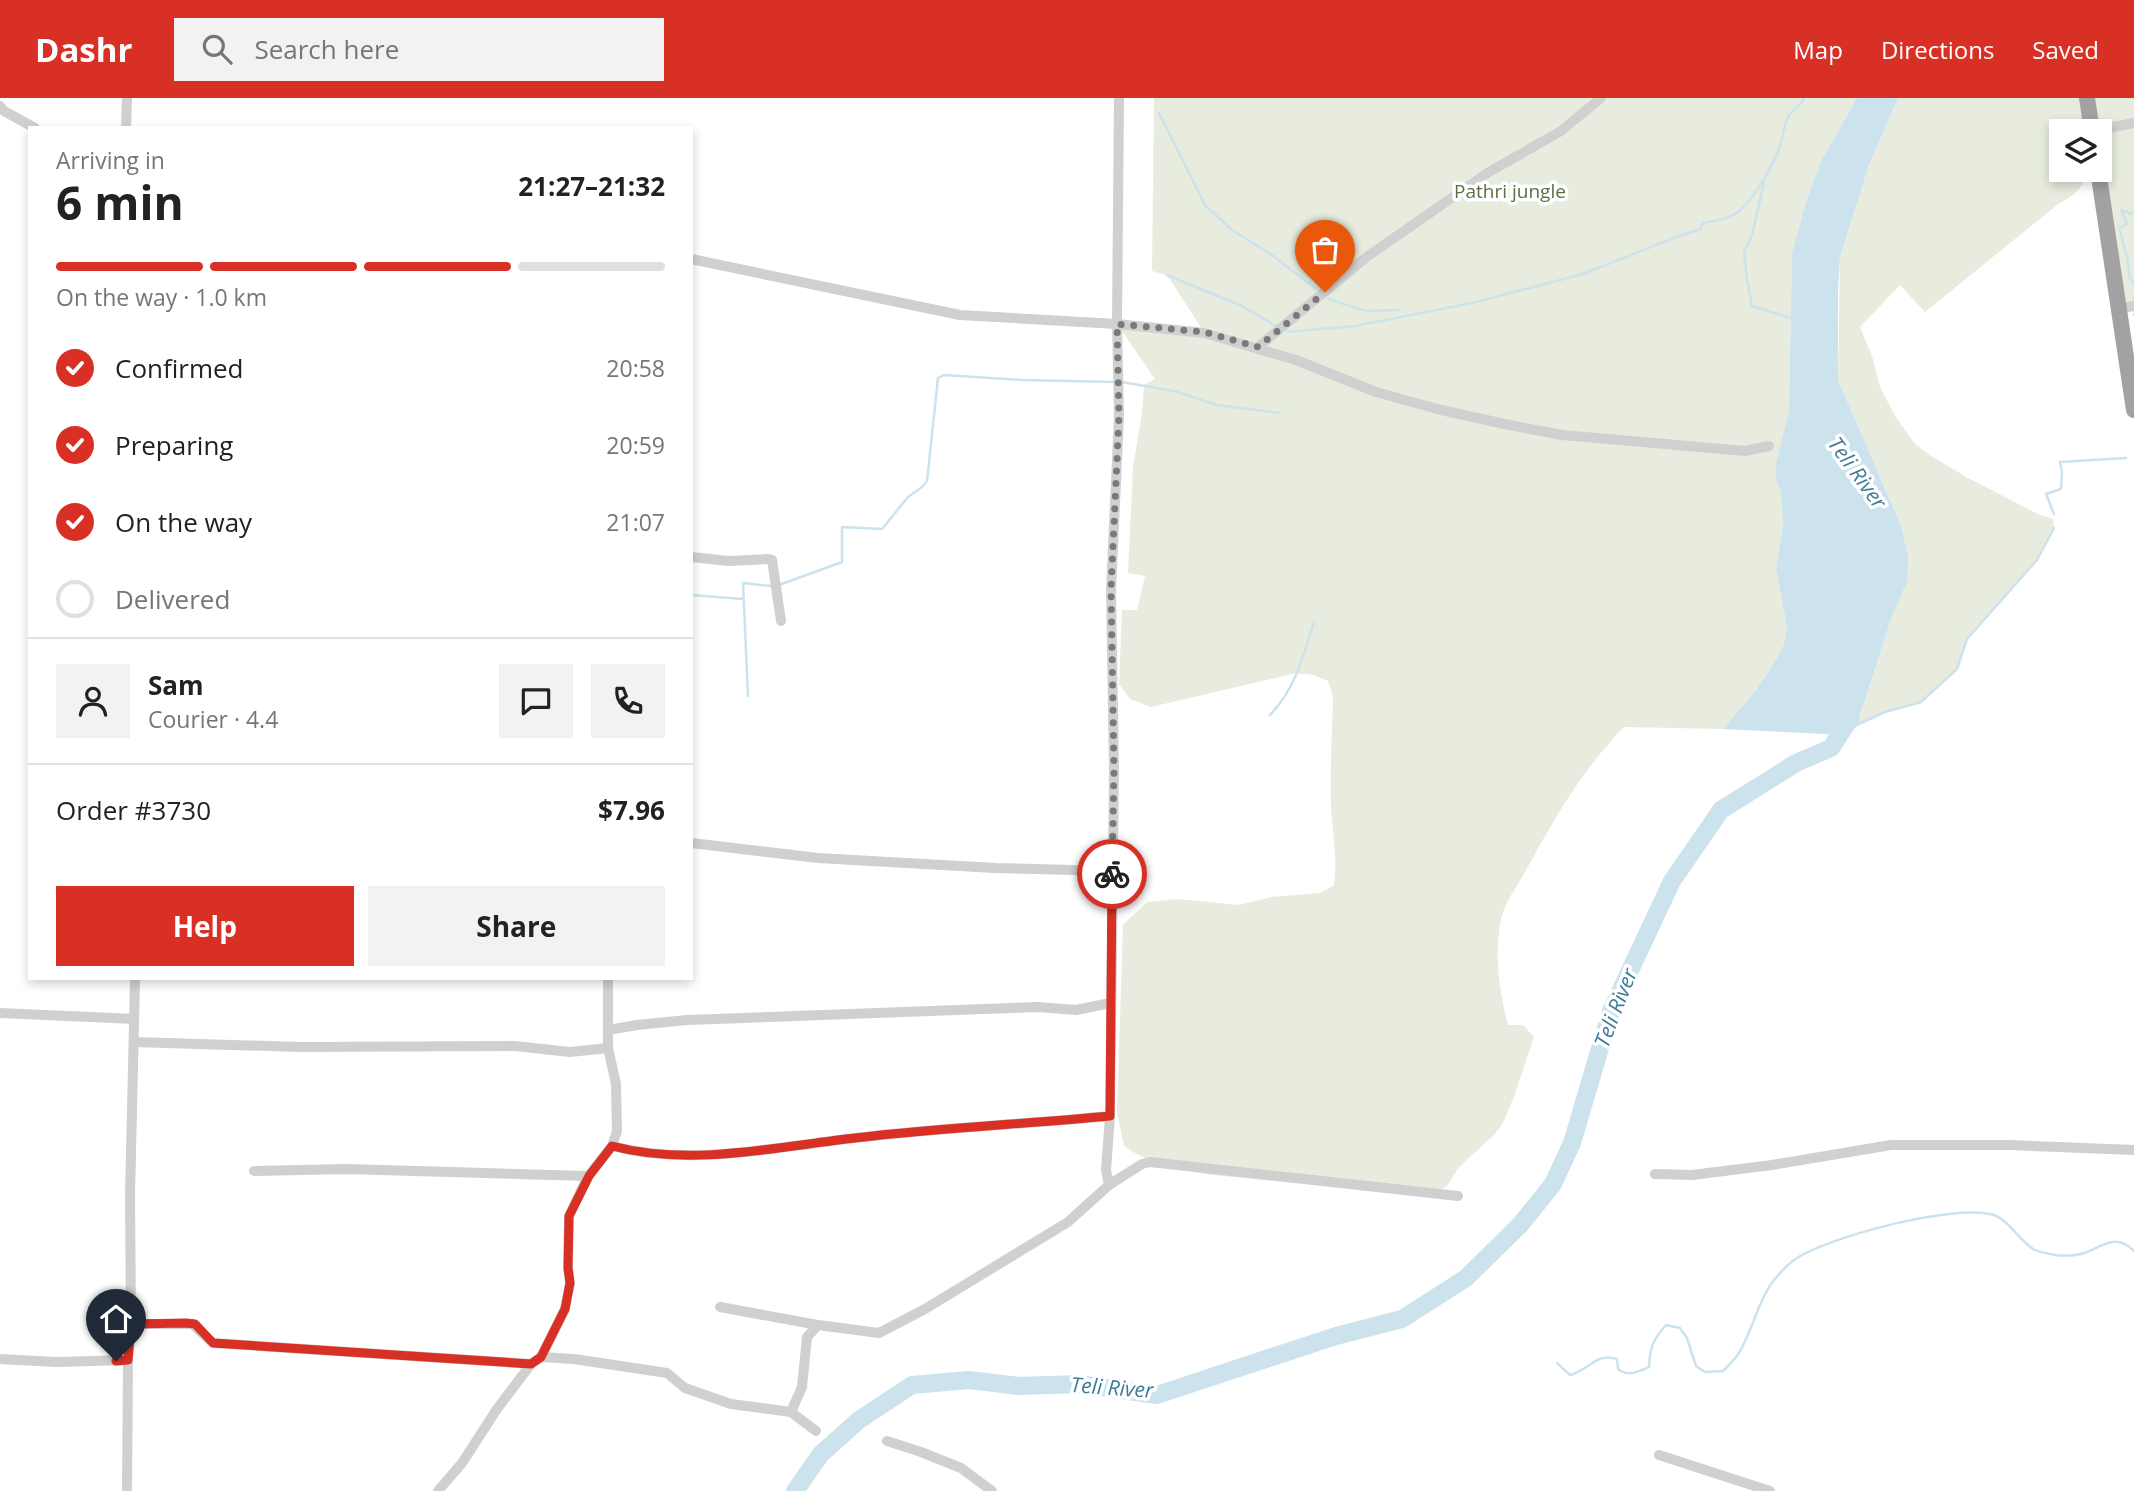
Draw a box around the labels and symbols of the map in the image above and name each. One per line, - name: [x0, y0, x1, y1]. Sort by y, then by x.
- park label: Pathri jungle: [1454, 178, 1566, 204]
- pin: [1295, 220, 1355, 292]
- water label: Teli River: [1822, 431, 1894, 515]
- courier: [1077, 839, 1147, 909]
- water label: Teli River: [1587, 963, 1643, 1051]
- pin: [86, 1289, 146, 1361]
- water label: Teli River: [1070, 1370, 1155, 1404]

